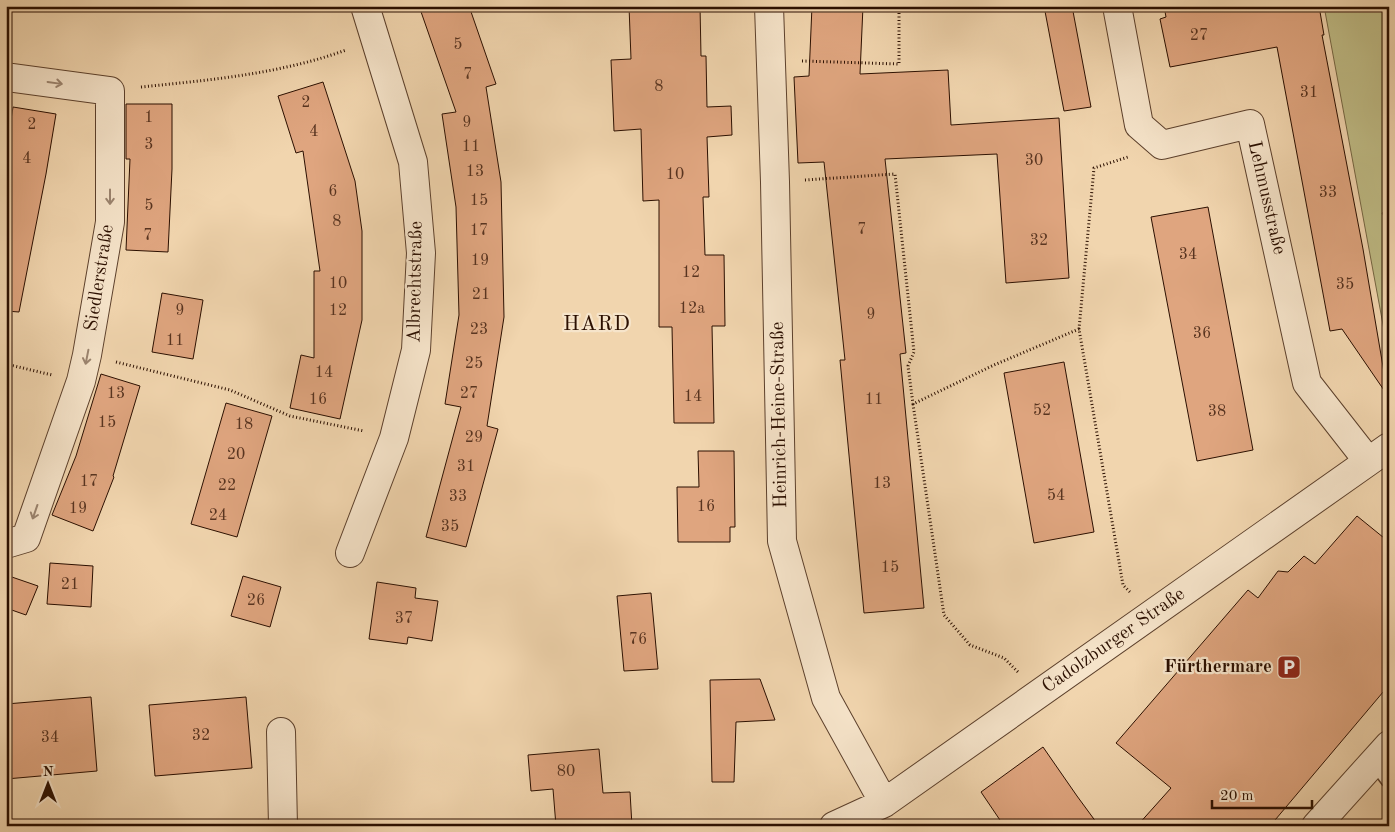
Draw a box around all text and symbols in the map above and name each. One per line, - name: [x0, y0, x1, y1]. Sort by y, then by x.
- house number: 27: [1190, 28, 1208, 44]
- house number: 5: [453, 37, 463, 53]
- house number: 7: [463, 67, 473, 83]
- one-way arrow: [46, 79, 62, 89]
- house number: 8: [654, 79, 664, 95]
- house number: 31: [1300, 85, 1318, 101]
- house number: 2: [301, 95, 311, 111]
- house number: 1: [144, 110, 154, 126]
- house number: 9: [462, 115, 472, 131]
- house number: 2: [27, 117, 37, 133]
- house number: 4: [309, 124, 319, 140]
- house number: 3: [144, 137, 154, 153]
- house number: 11: [462, 139, 480, 155]
- street label: Lehmusstraße: [1244, 139, 1288, 257]
- house number: 4: [22, 151, 32, 167]
- house number: 30: [1025, 153, 1043, 169]
- house number: 13: [466, 164, 484, 180]
- house number: 10: [666, 167, 684, 183]
- house number: 6: [328, 184, 338, 200]
- house number: 33: [1319, 185, 1337, 201]
- one-way arrow: [105, 188, 115, 205]
- house number: 15: [470, 193, 488, 209]
- house number: 5: [144, 198, 154, 214]
- house number: 8: [332, 214, 342, 230]
- street label: Albrechtstraße: [405, 221, 427, 343]
- house number: 7: [857, 222, 867, 238]
- street label: Siedlerstraße: [82, 223, 118, 333]
- house number: 17: [470, 223, 488, 239]
- house number: 7: [143, 228, 153, 244]
- house number: 32: [1030, 233, 1048, 249]
- house number: 34: [1179, 247, 1197, 263]
- house number: 19: [471, 253, 489, 269]
- house number: 12: [682, 265, 700, 281]
- house number: 10: [329, 276, 347, 292]
- house number: 35: [1336, 277, 1354, 293]
- house number: 21: [472, 287, 490, 303]
- house number: 12a: [679, 301, 705, 317]
- house number: 9: [175, 303, 185, 319]
- house number: 12: [329, 303, 347, 319]
- house number: 9: [866, 307, 876, 323]
- district label: HARD: [563, 314, 631, 335]
- street label: Heinrich-Heine-Straße: [769, 321, 791, 509]
- house number: 23: [470, 322, 488, 338]
- house number: 36: [1193, 326, 1211, 342]
- house number: 11: [166, 333, 184, 349]
- one-way arrow: [81, 349, 91, 365]
- house number: 25: [465, 356, 483, 372]
- house number: 14: [315, 365, 333, 381]
- house number: 13: [107, 386, 125, 402]
- house number: 27: [460, 386, 478, 402]
- house number: 14: [684, 389, 702, 405]
- house number: 16: [309, 392, 327, 408]
- house number: 11: [865, 392, 883, 408]
- house number: 52: [1033, 403, 1051, 419]
- house number: 38: [1208, 404, 1226, 420]
- house number: 15: [98, 415, 116, 431]
- house number: 18: [235, 417, 253, 433]
- house number: 29: [465, 430, 483, 446]
- house number: 20: [227, 447, 245, 463]
- house number: 31: [457, 459, 475, 475]
- house number: 17: [80, 474, 98, 490]
- house number: 13: [873, 476, 891, 492]
- house number: 22: [218, 478, 236, 494]
- house number: 54: [1047, 488, 1065, 504]
- house number: 33: [449, 489, 467, 505]
- house number: 16: [697, 499, 715, 515]
- house number: 19: [69, 501, 87, 517]
- one-way arrow: [30, 503, 40, 519]
- house number: 24: [209, 508, 227, 524]
- house number: 35: [441, 519, 459, 535]
- house number: 15: [881, 560, 899, 576]
- house number: 21: [61, 577, 79, 593]
- street label: Cadolzburger Straße: [1039, 585, 1189, 697]
- house number: 26: [247, 593, 265, 609]
- house number: 37: [395, 611, 413, 627]
- house number: 76: [629, 632, 647, 648]
- parking icon: Fürthermare: [1276, 654, 1302, 680]
- place label: Fürthermare: [1164, 658, 1272, 677]
- house number: 32: [192, 728, 210, 744]
- house number: 34: [41, 730, 59, 746]
- north arrow: [22, 760, 72, 810]
- house number: 80: [557, 764, 575, 780]
- text: N: [43, 765, 54, 779]
- scale bar: [1212, 777, 1312, 809]
- text: 20 m: [1220, 789, 1254, 804]

